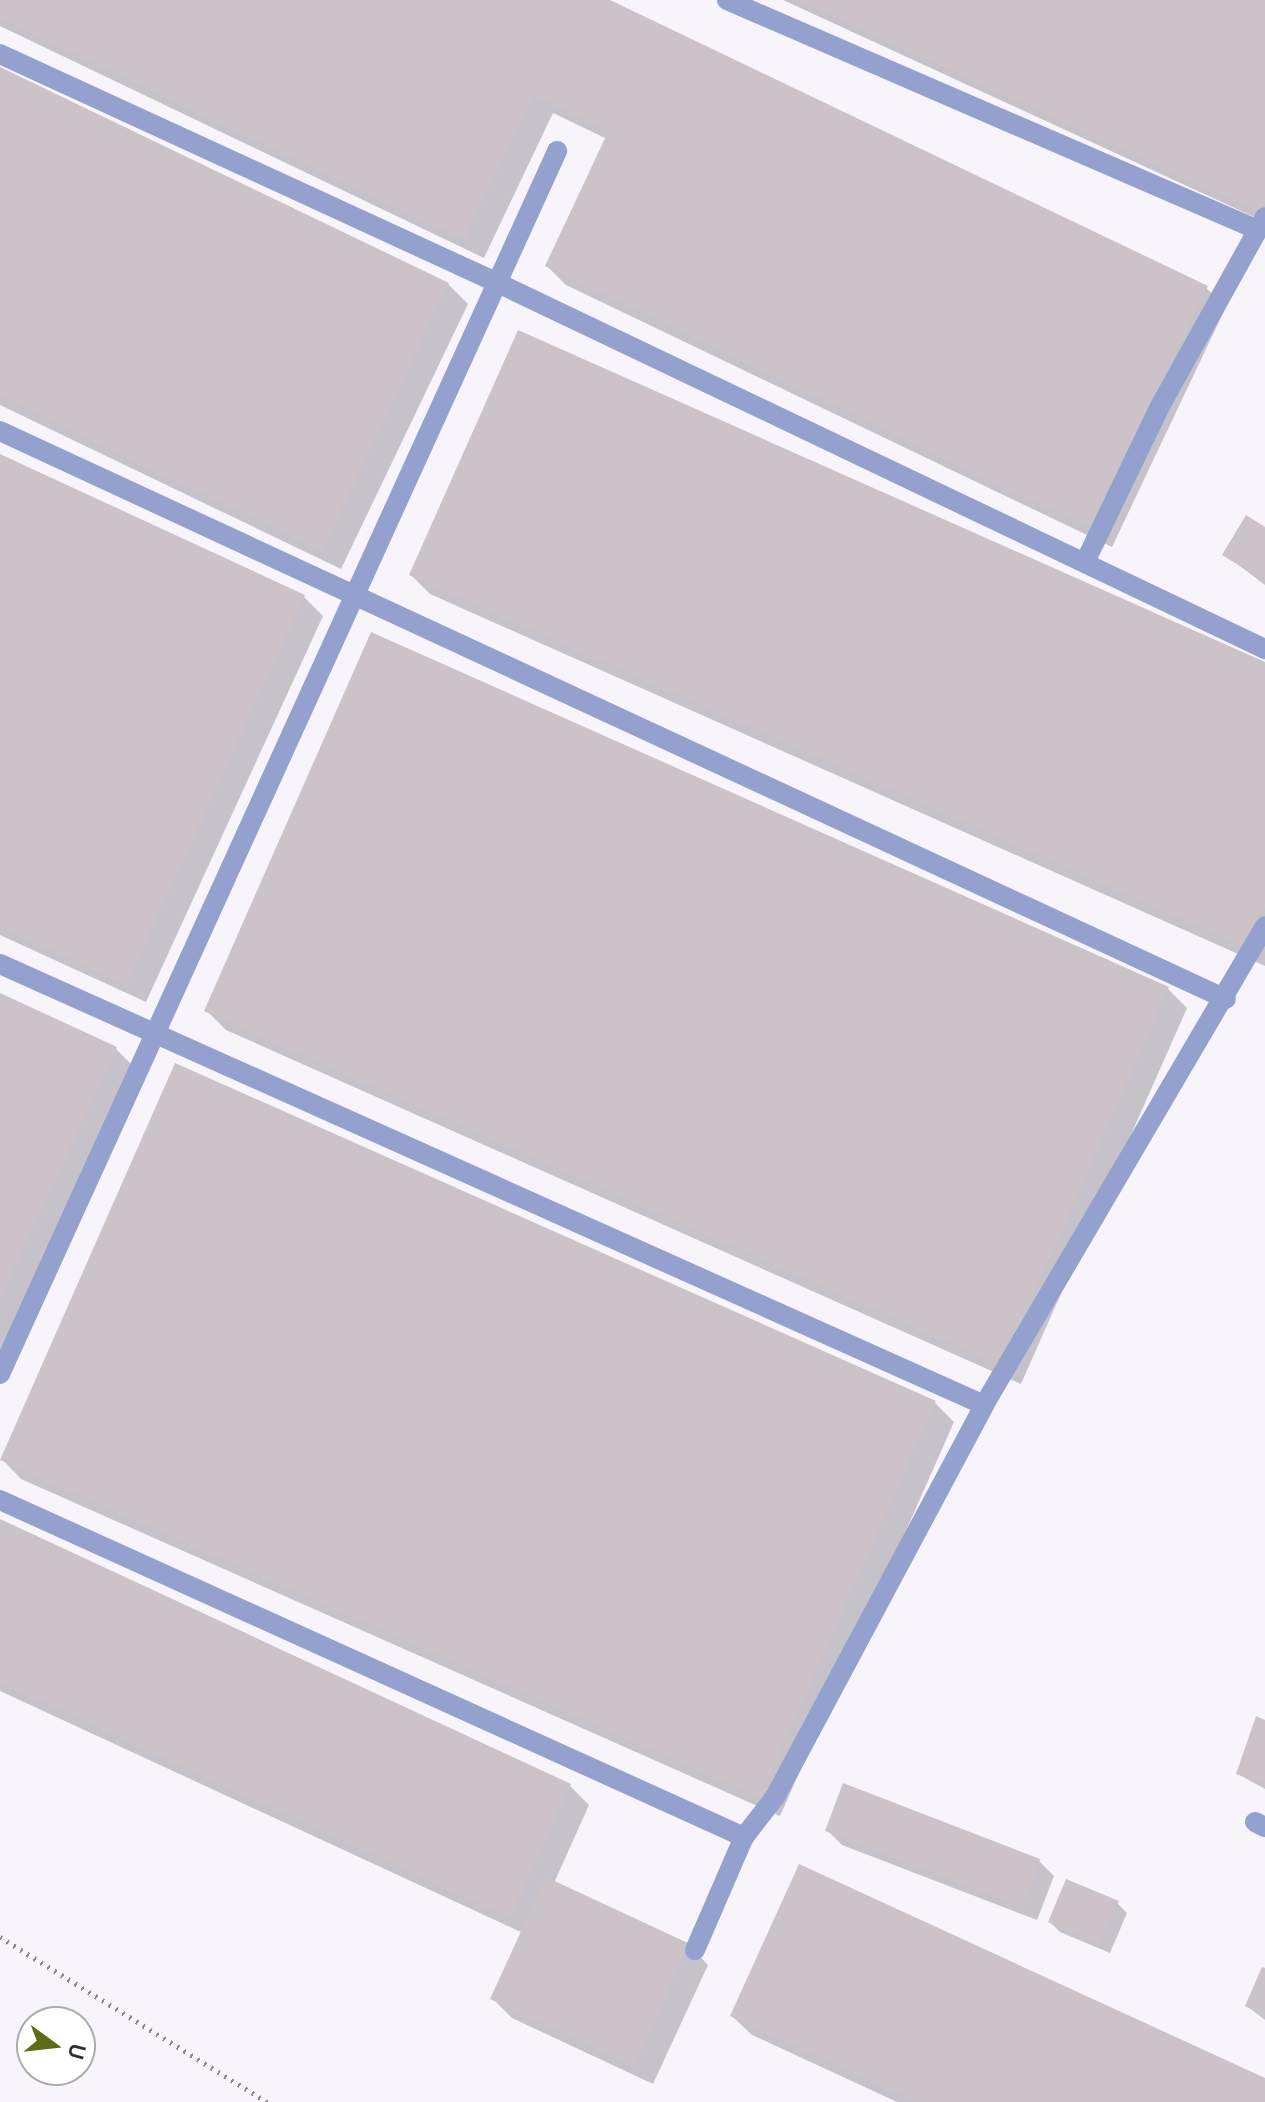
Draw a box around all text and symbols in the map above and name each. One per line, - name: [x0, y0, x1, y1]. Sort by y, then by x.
- north arrow: [16, 2006, 96, 2086]
- text: U: [62, 2041, 93, 2062]

